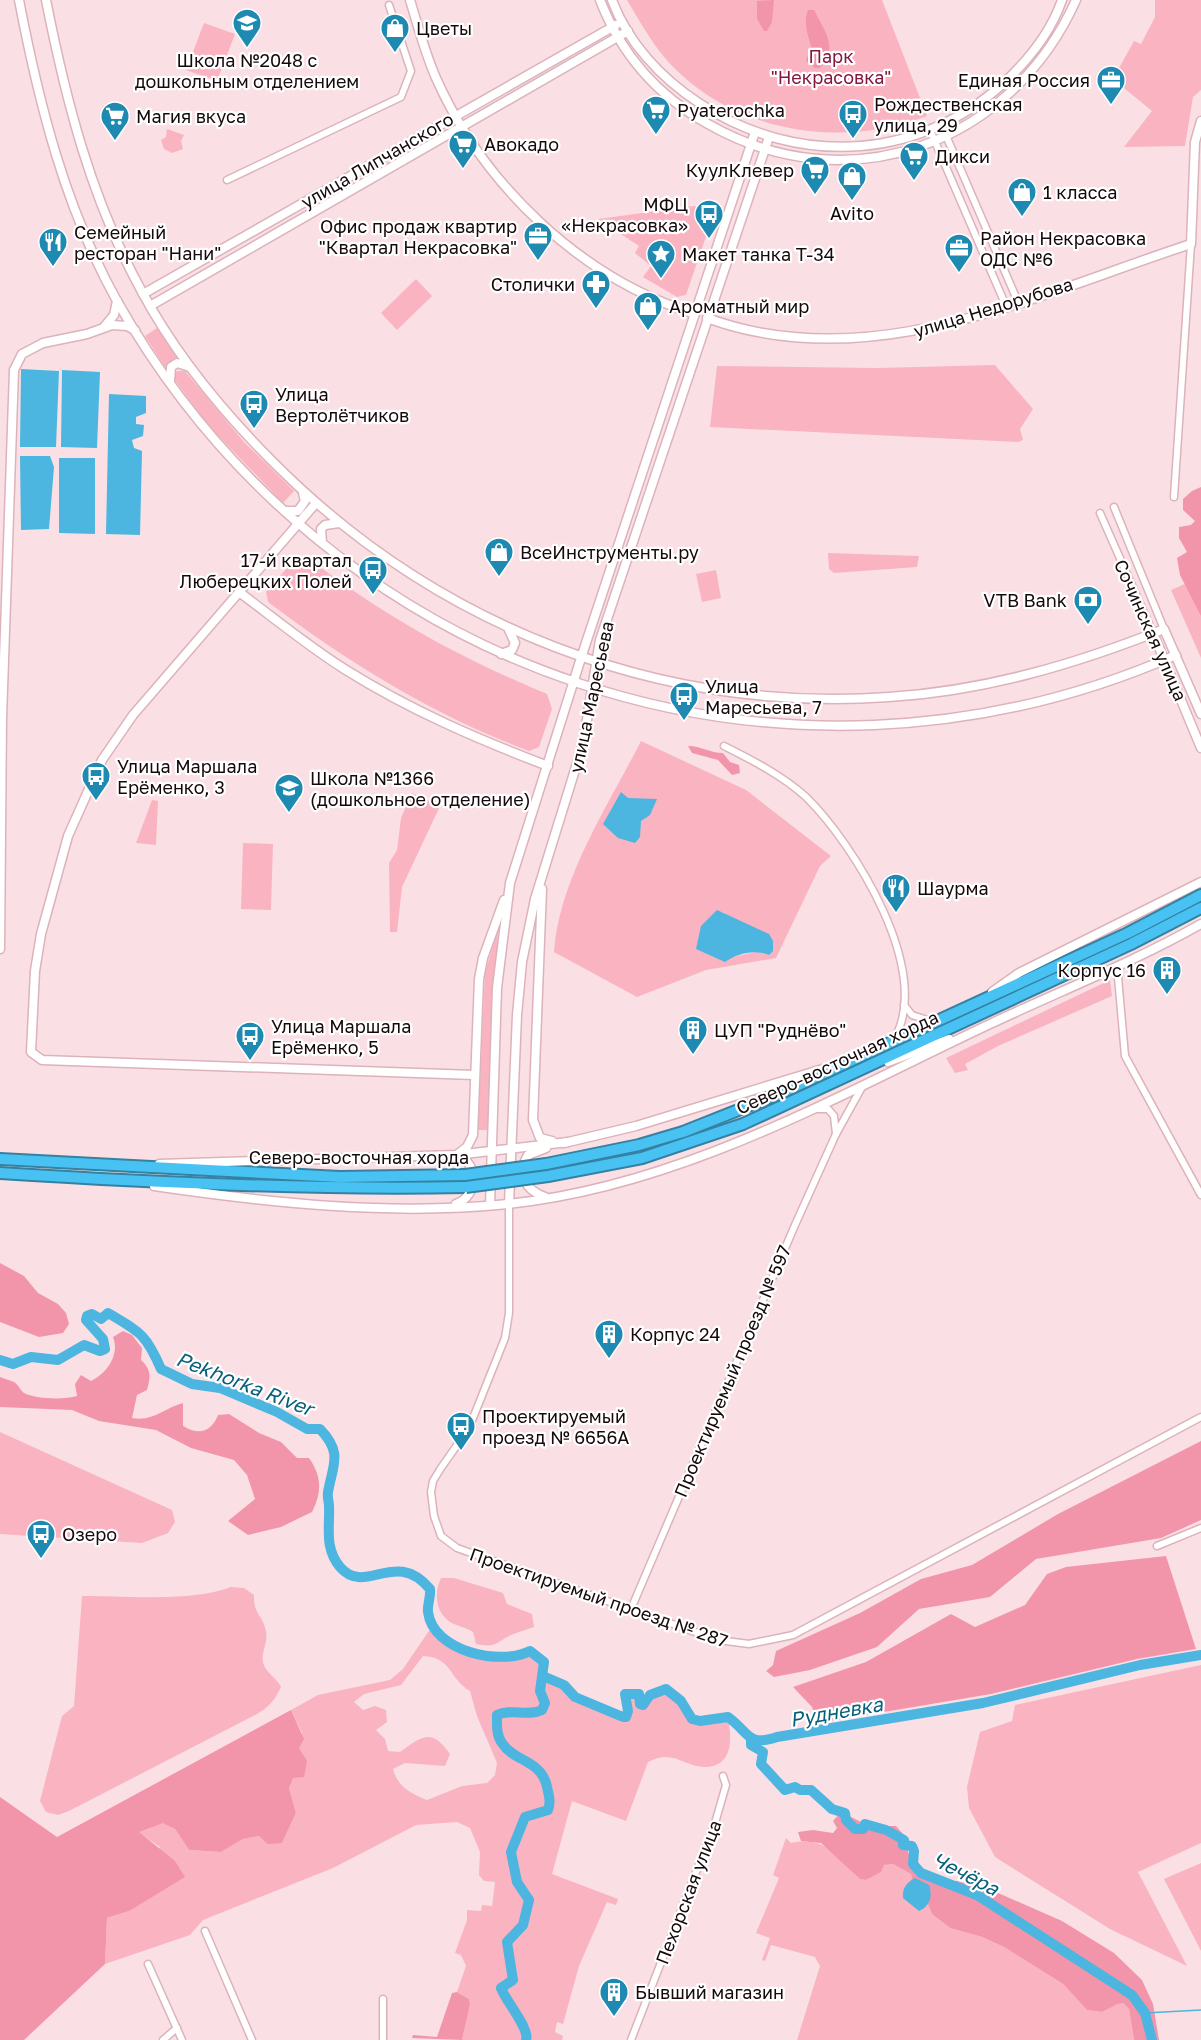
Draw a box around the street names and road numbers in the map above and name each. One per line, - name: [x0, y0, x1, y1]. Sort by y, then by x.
- street label: улица Липчанского: [297, 107, 457, 213]
- street label: улица Недорубова: [911, 272, 1075, 342]
- street label: Сочинская улица: [1110, 556, 1192, 704]
- street label: улица Маресьева: [564, 619, 618, 775]
- street label: Северо-восточная хорда: [732, 1005, 942, 1119]
- street label: Северо-восточная хорда: [249, 1146, 469, 1168]
- street label: Проектируемый проезд № 597: [669, 1242, 795, 1500]
- street label: Проектируемый проезд № 287: [467, 1542, 731, 1652]
- street label: Пехорская улица: [650, 1817, 726, 1967]

